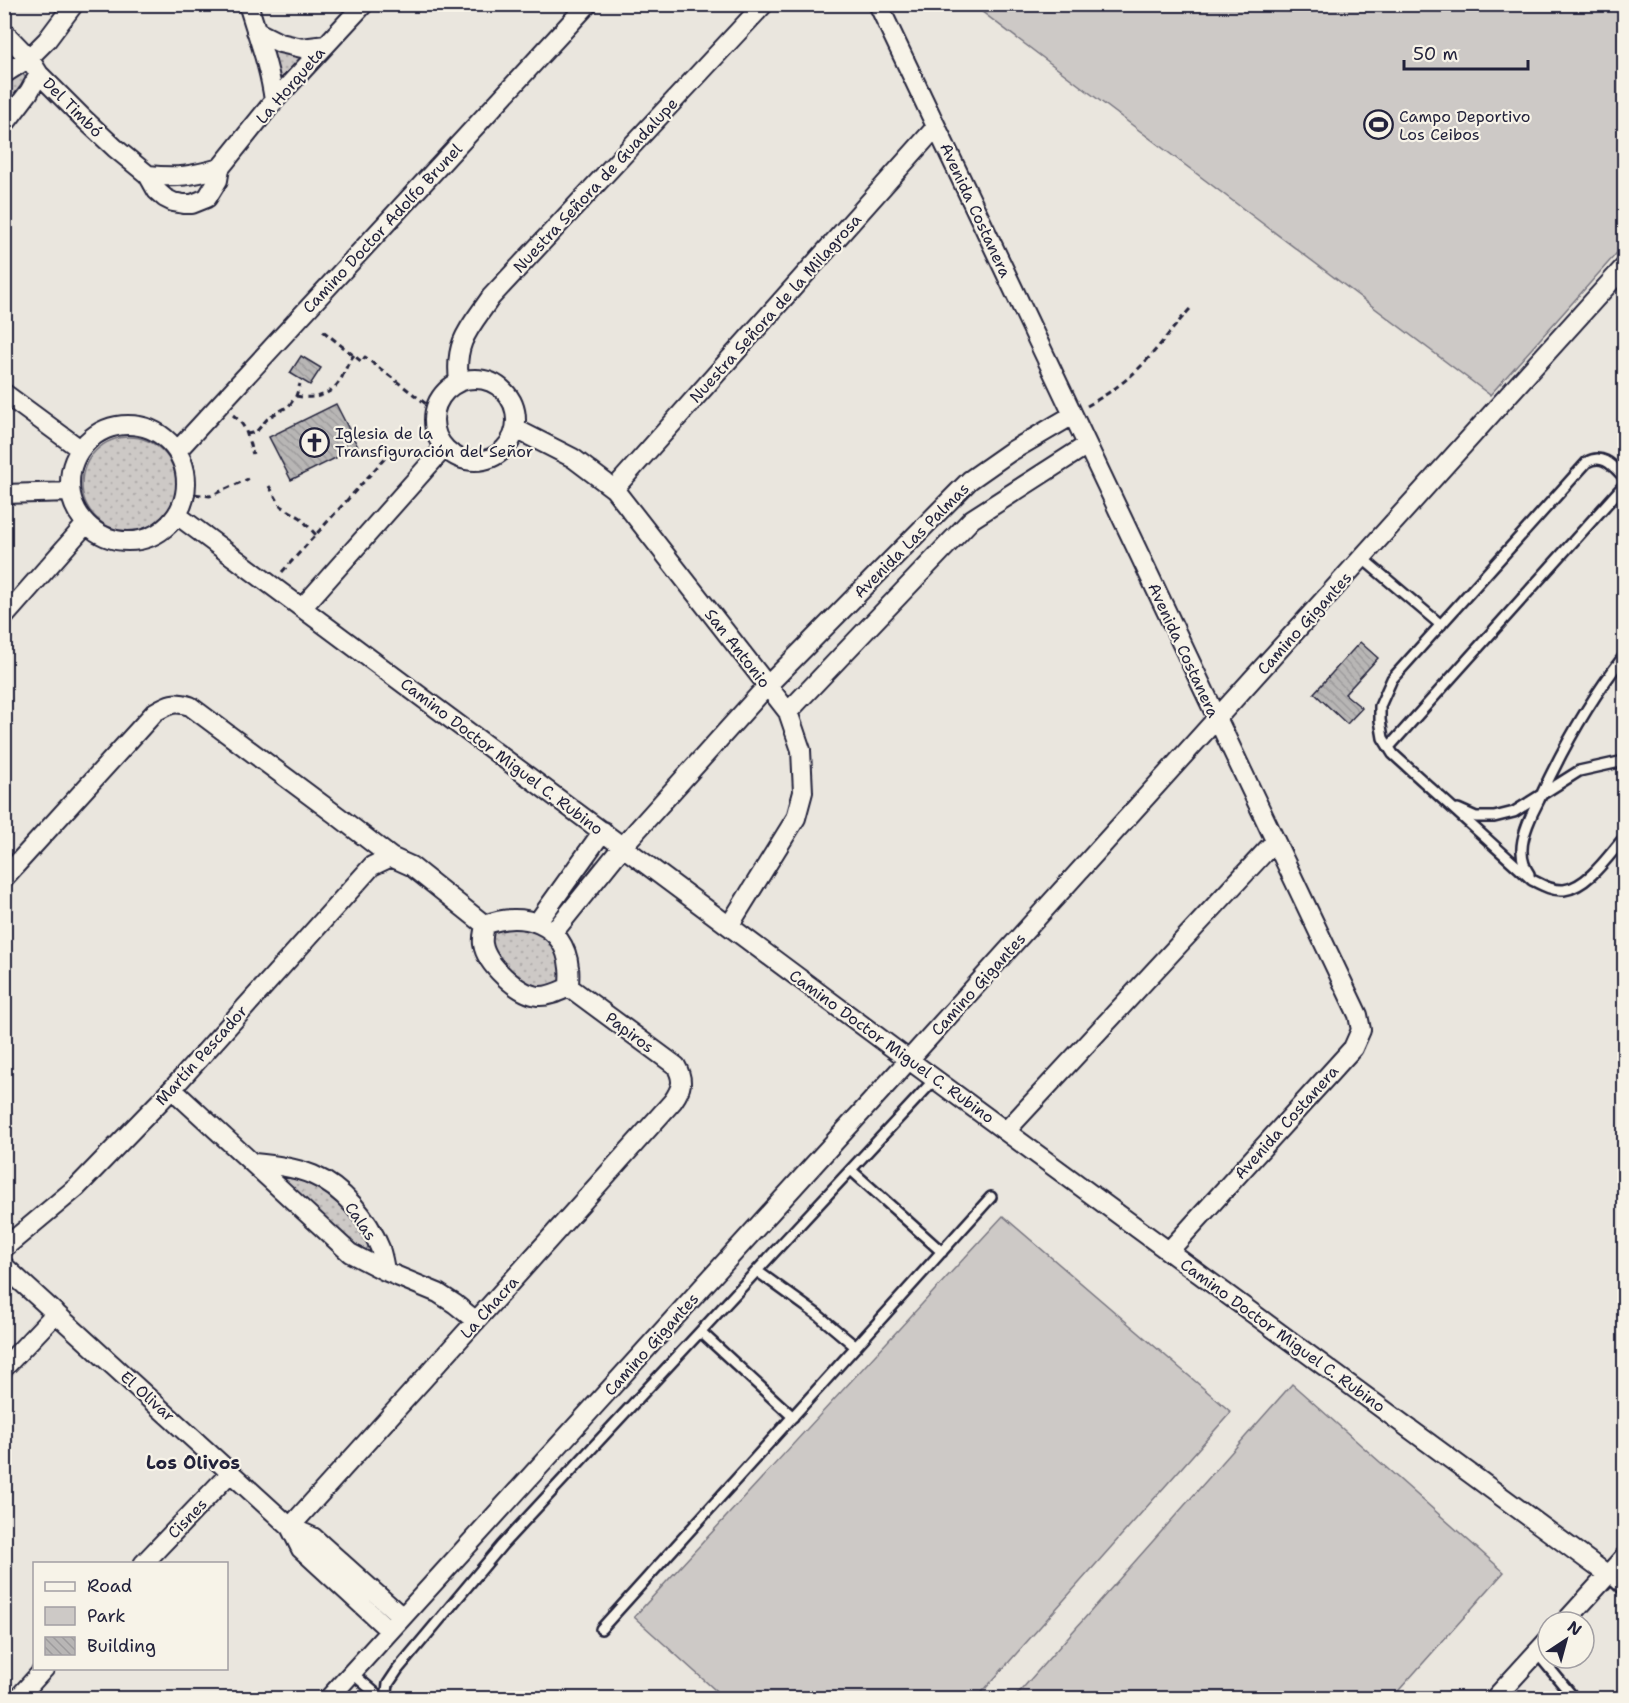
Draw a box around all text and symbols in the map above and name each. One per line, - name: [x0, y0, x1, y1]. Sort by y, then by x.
- scale bar: [1404, 33, 1528, 71]
- street label: La Horqueta: [251, 42, 330, 128]
- text: 50 m: [1413, 42, 1458, 66]
- street label: Del Timbó: [38, 73, 107, 142]
- street label: Nuestra Señora de Guadalupe: [508, 93, 682, 277]
- place label: Campo Deportivo Los Ceibos: [1399, 106, 1531, 145]
- sports icon: Campo Deportivo Los Ceibos: [1362, 109, 1394, 141]
- street label: Camino Doctor Adolfo Brunel: [298, 139, 467, 318]
- street label: Avenida Costanera: [935, 140, 1016, 281]
- street label: Nuestra Señora de la Milagrosa: [685, 209, 866, 407]
- place label: Iglesia de la Transfiguración del Señor: [335, 423, 533, 462]
- church icon: Iglesia de la Transfiguración del Señor: [298, 426, 330, 458]
- street label: Avenida Las Palmas: [849, 478, 974, 603]
- street label: Camino Gigantes: [1253, 567, 1356, 679]
- street label: Avenida Costanera: [1143, 580, 1224, 721]
- street label: San Antonio: [700, 604, 775, 692]
- street label: Camino Doctor Miguel C. Rubino: [396, 673, 607, 840]
- street label: Camino Gigantes: [927, 928, 1030, 1040]
- street label: Camino Doctor Miguel C. Rubino: [785, 965, 998, 1128]
- street label: Martín Pescador: [151, 1001, 252, 1110]
- street label: Papiros: [601, 1007, 658, 1058]
- street label: Avenida Costanera: [1230, 1061, 1343, 1184]
- street label: Calas: [340, 1198, 381, 1245]
- street label: Camino Doctor Miguel C. Rubino: [1176, 1254, 1389, 1417]
- street label: La Chacra: [456, 1272, 523, 1343]
- street label: Camino Gigantes: [600, 1288, 703, 1400]
- street label: El Olivar: [116, 1366, 179, 1426]
- district label: Los Olivos: [146, 1451, 240, 1475]
- street label: Cisnes: [163, 1494, 212, 1543]
- legend: [33, 1562, 228, 1670]
- text: Road: [87, 1574, 132, 1598]
- text: Park: [87, 1604, 126, 1628]
- north arrow: [1536, 1610, 1596, 1670]
- text: N: [1563, 1616, 1586, 1640]
- text: Building: [87, 1634, 156, 1658]

